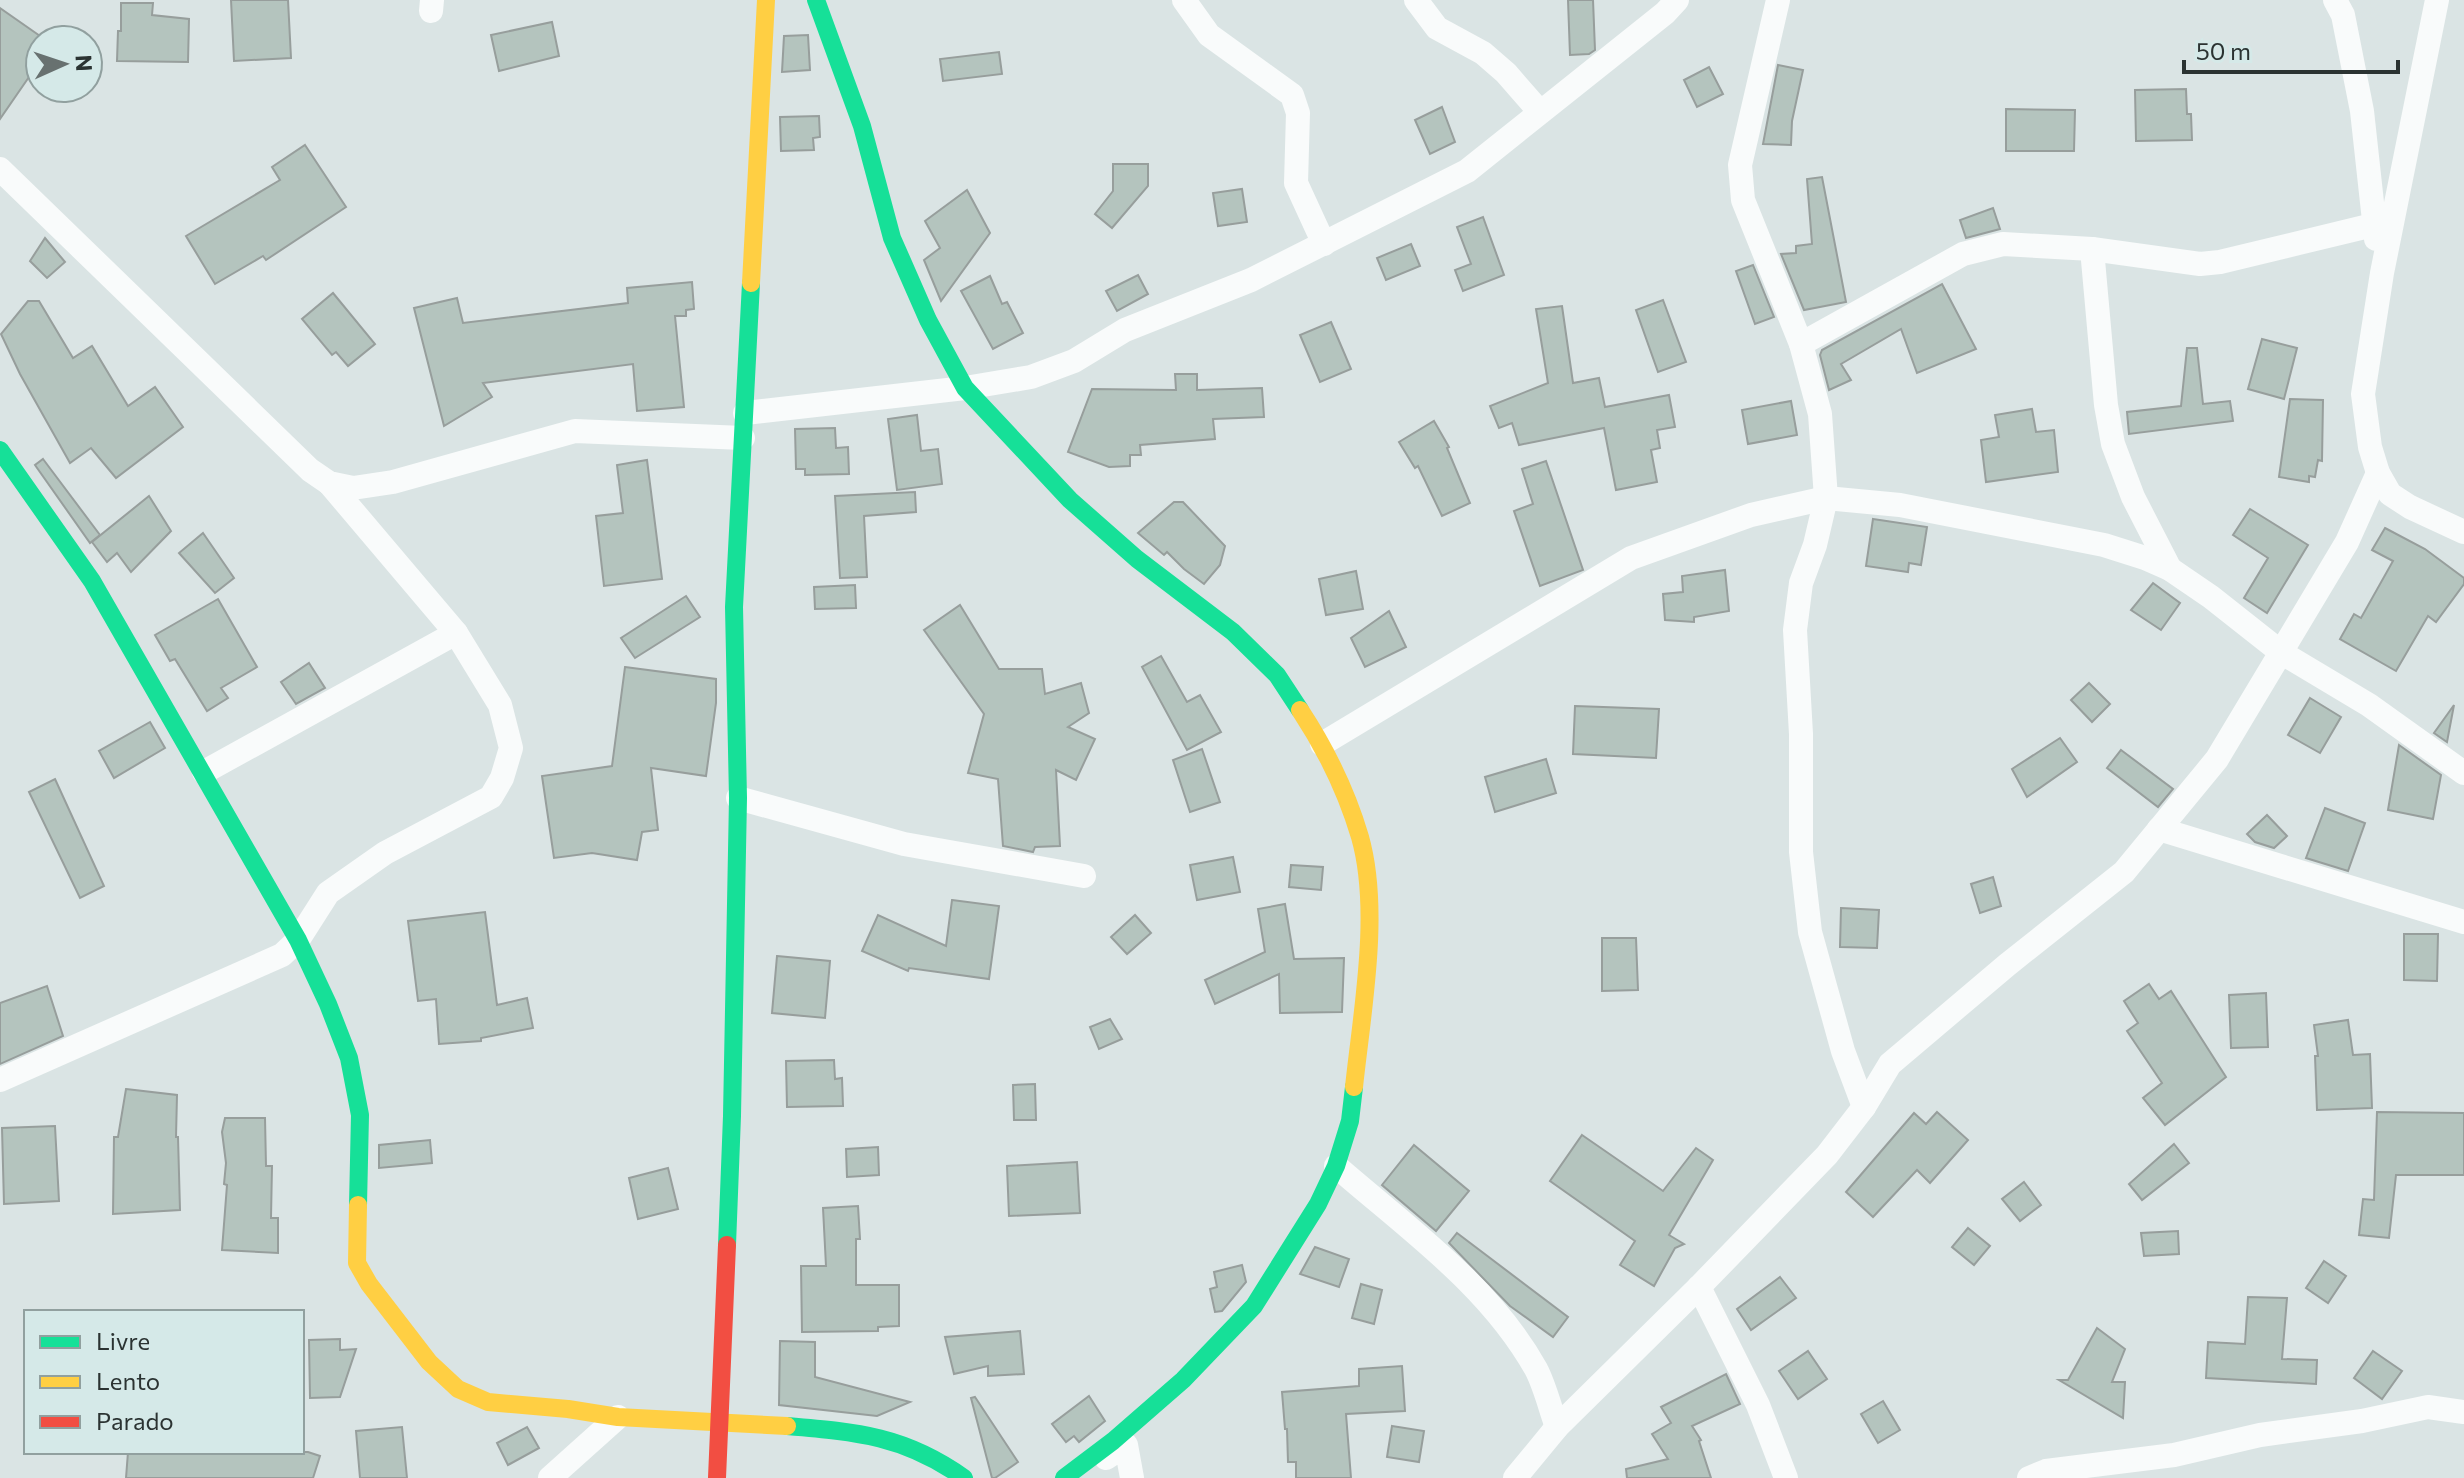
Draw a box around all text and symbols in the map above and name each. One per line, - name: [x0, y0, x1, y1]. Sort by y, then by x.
- north arrow: [24, 24, 104, 104]
- scale bar: [2184, 24, 2398, 74]
- text: 50 m: [2196, 36, 2251, 65]
- text: N: [71, 54, 98, 72]
- legend: [24, 1310, 304, 1454]
- text: Livre: [96, 1326, 150, 1355]
- text: Lento: [96, 1366, 160, 1395]
- text: Parado: [96, 1406, 174, 1435]

